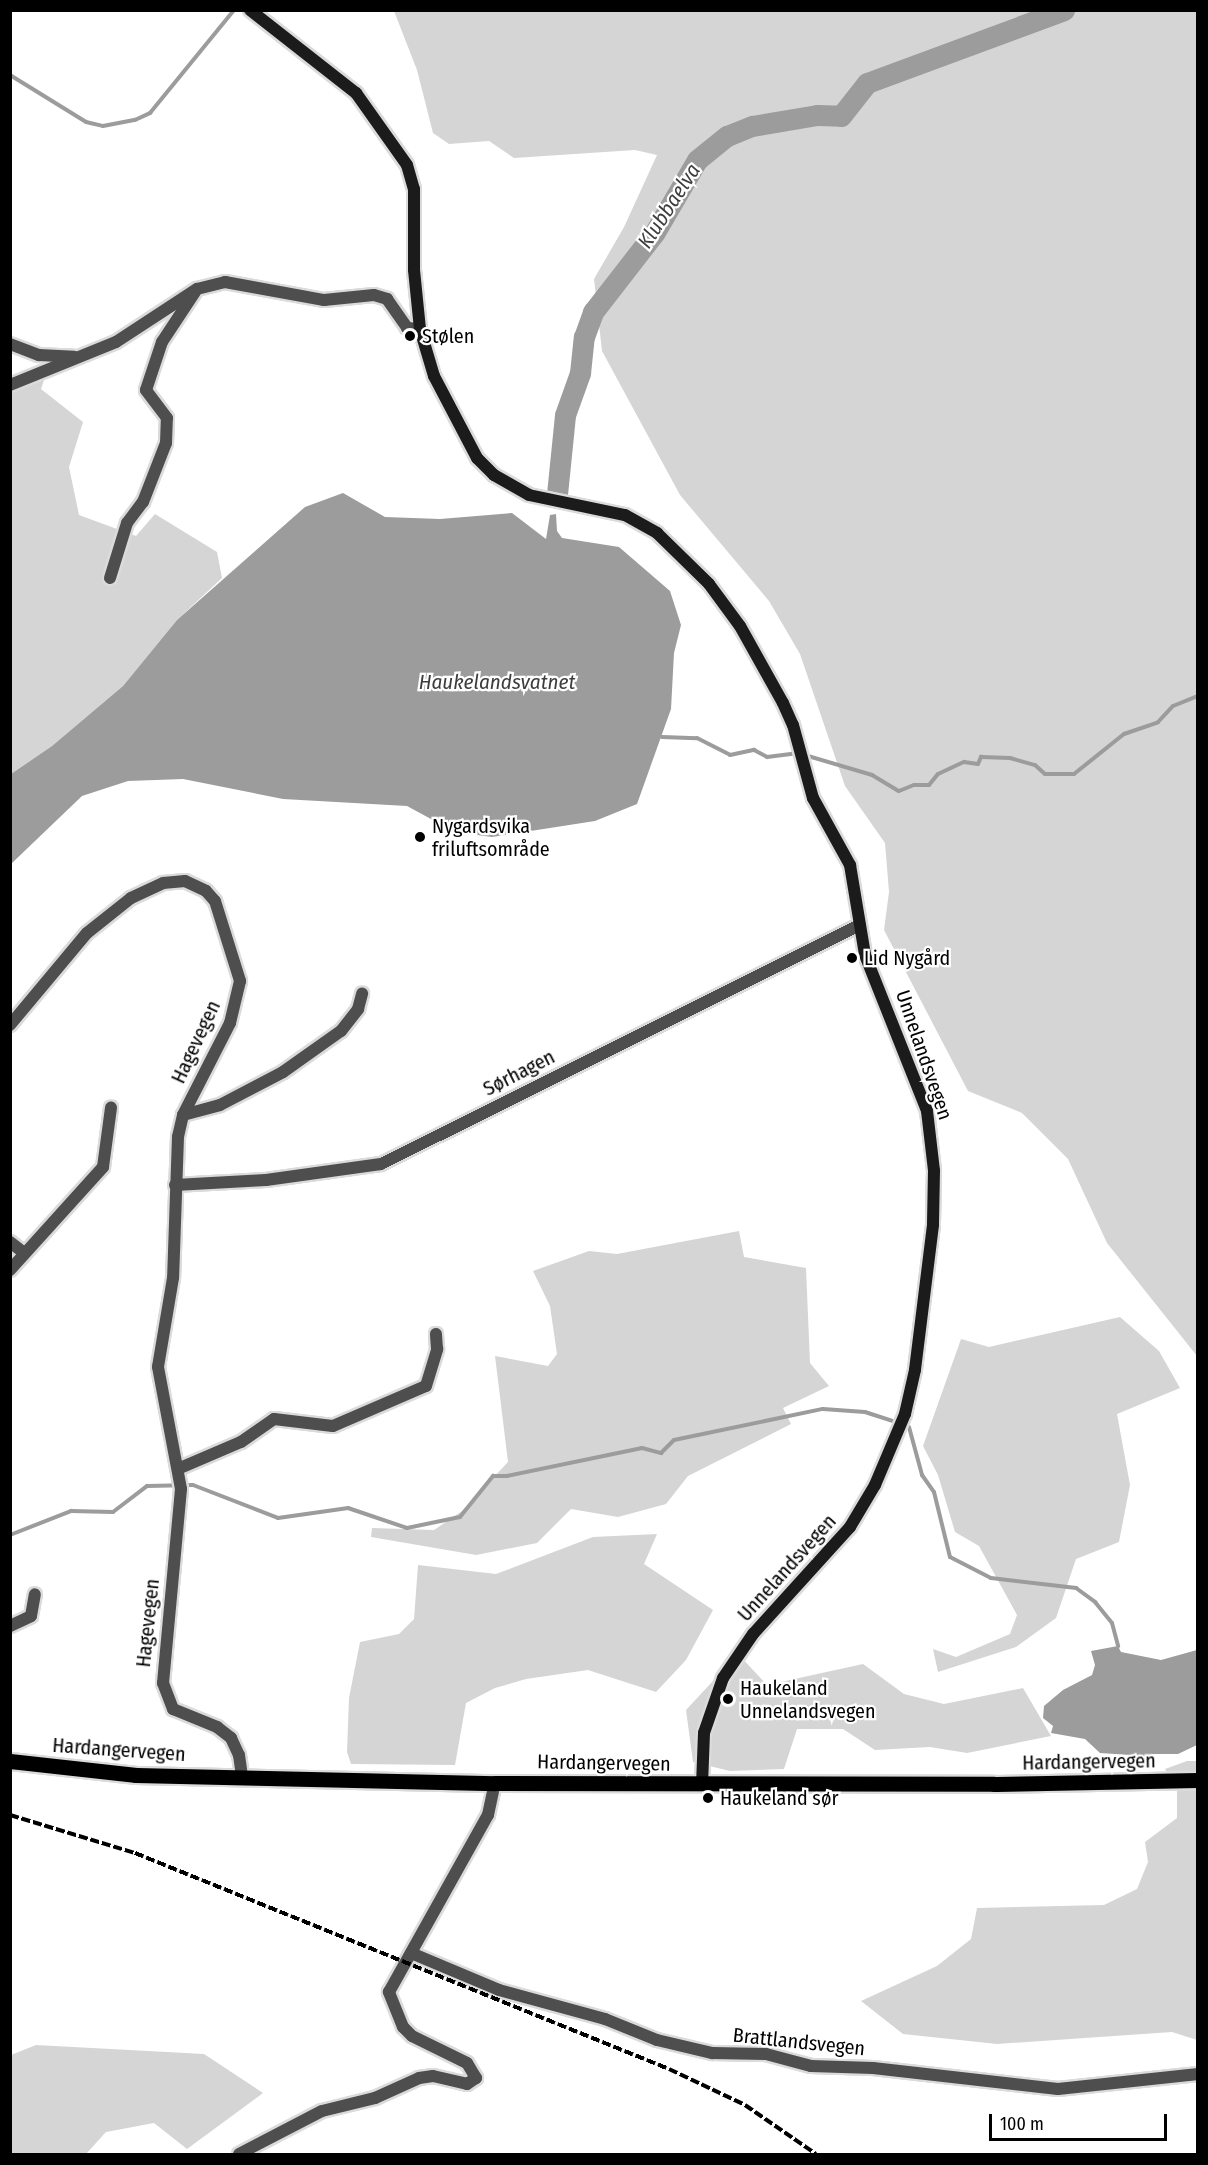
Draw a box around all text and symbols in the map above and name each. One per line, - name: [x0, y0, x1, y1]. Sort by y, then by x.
- water label: Klubbaelva: [632, 159, 706, 253]
- place label: Stølen: [422, 324, 474, 348]
- marker: Stølen: [403, 329, 417, 343]
- water label: Haukelandsvatnet: [419, 669, 575, 695]
- place label: Nygardsvika friluftsområde: [432, 814, 550, 861]
- marker: Nygardsvika friluftsområde: [413, 830, 427, 844]
- place label: Lid Nygård: [864, 946, 950, 970]
- marker: Lid Nygård: [845, 951, 859, 965]
- street label: Unnelandsvegen: [891, 987, 957, 1123]
- street label: Hagevegen: [166, 997, 226, 1087]
- street label: Sørhagen: [479, 1045, 559, 1101]
- street label: Unnelandsvegen: [733, 1510, 841, 1626]
- street label: Hagevegen: [131, 1578, 165, 1668]
- place label: Haukeland Unnelandsvegen: [740, 1676, 875, 1723]
- marker: Haukeland Unnelandsvegen: [721, 1692, 735, 1706]
- street label: Hardangervegen: [52, 1733, 186, 1767]
- street label: Hardangervegen: [1022, 1749, 1156, 1775]
- street label: Hardangervegen: [537, 1750, 671, 1776]
- place label: Haukeland sør: [720, 1786, 838, 1810]
- marker: Haukeland sør: [701, 1791, 715, 1805]
- street label: Brattlandsvegen: [732, 2023, 866, 2061]
- scale bar: [992, 2102, 1170, 2140]
- text: 100 m: [1000, 2113, 1044, 2135]

